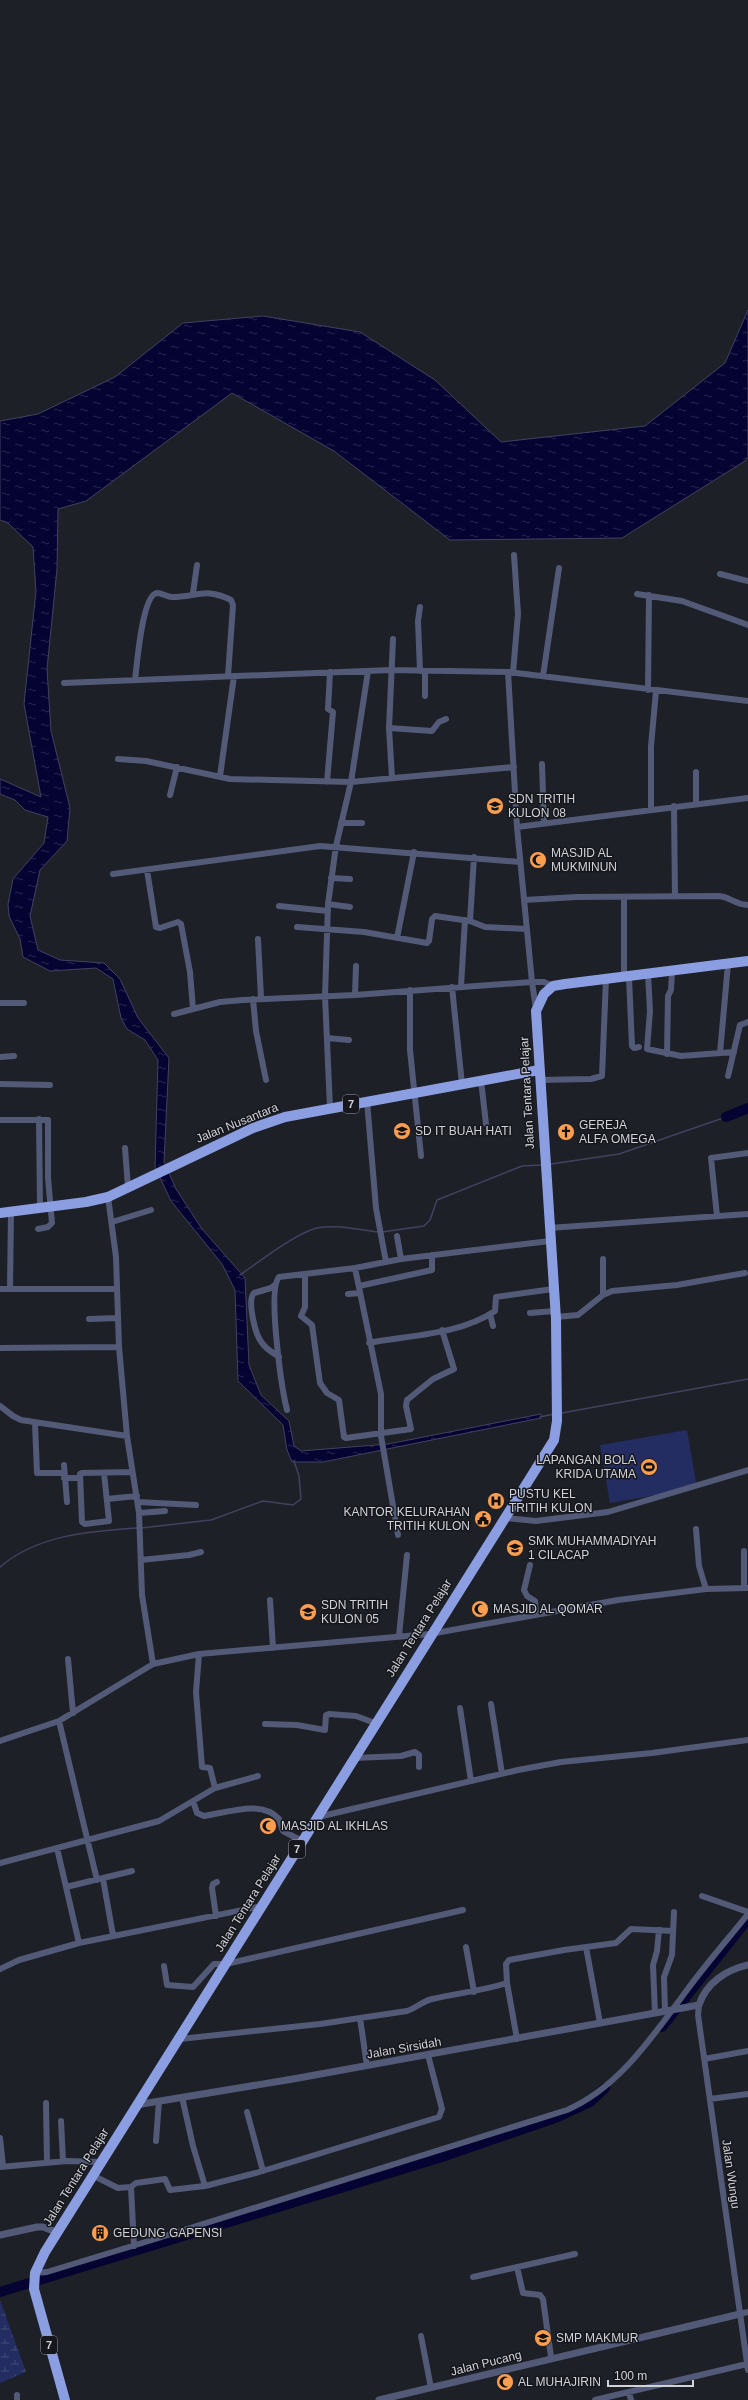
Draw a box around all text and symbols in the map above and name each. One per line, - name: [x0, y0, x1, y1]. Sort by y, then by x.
- place label: SDN TRITIH KULON 08: [508, 792, 575, 820]
- school or university icon: SDN TRITIH KULON 08: [485, 796, 505, 816]
- place label: MASJID AL MUKMINUN: [551, 846, 617, 874]
- mosque icon: MASJID AL MUKMINUN: [528, 850, 548, 870]
- street label: Jalan Tentara Pelajar: [517, 1036, 537, 1150]
- road number: 7: [343, 1095, 359, 1113]
- street label: Jalan Nusantara: [194, 1100, 280, 1146]
- place label: GEREJA ALFA OMEGA: [579, 1118, 656, 1146]
- school or university icon: SD IT BUAH HATI: [392, 1121, 412, 1141]
- church icon: GEREJA ALFA OMEGA: [556, 1122, 576, 1142]
- place label: SD IT BUAH HATI: [415, 1124, 512, 1138]
- place label: LAPANGAN BOLA KRIDA UTAMA: [536, 1453, 636, 1481]
- sports icon: LAPANGAN BOLA KRIDA UTAMA: [639, 1457, 659, 1477]
- place label: PUSTU KEL TRITIH KULON: [509, 1487, 592, 1515]
- hospital icon: PUSTU KEL TRITIH KULON: [486, 1491, 506, 1511]
- place label: KANTOR KELURAHAN TRITIH KULON: [344, 1505, 470, 1533]
- public building icon: KANTOR KELURAHAN TRITIH KULON: [473, 1509, 493, 1529]
- place label: SMK MUHAMMADIYAH 1 CILACAP: [528, 1534, 656, 1562]
- school or university icon: SMK MUHAMMADIYAH 1 CILACAP: [505, 1538, 525, 1558]
- street label: Jalan Tentara Pelajar: [383, 1577, 455, 1679]
- place label: SDN TRITIH KULON 05: [321, 1598, 388, 1626]
- mosque icon: MASJID AL QOMAR: [470, 1599, 490, 1619]
- school or university icon: SDN TRITIH KULON 05: [298, 1602, 318, 1622]
- place label: MASJID AL QOMAR: [493, 1602, 603, 1616]
- mosque icon: MASJID AL IKHLAS: [258, 1816, 278, 1836]
- place label: MASJID AL IKHLAS: [281, 1819, 388, 1833]
- road number: 7: [289, 1840, 305, 1858]
- street label: Jalan Tentara Pelajar: [212, 1852, 284, 1954]
- street label: Jalan Sirsidah: [366, 2035, 442, 2061]
- street label: Jalan Tentara Pelajar: [40, 2126, 112, 2228]
- street label: Jalan Wungu: [719, 2138, 743, 2210]
- building icon: GEDUNG GAPENSI: [90, 2223, 110, 2243]
- place label: GEDUNG GAPENSI: [113, 2226, 222, 2240]
- school or university icon: SMP MAKMUR: [533, 2328, 553, 2348]
- place label: SMP MAKMUR: [556, 2331, 639, 2345]
- road number: 7: [41, 2336, 57, 2354]
- street label: Jalan Pucang: [449, 2347, 523, 2379]
- scale bar: [608, 2362, 693, 2388]
- text: 100 m: [614, 2369, 647, 2383]
- mosque icon: AL MUHAJIRIN: [495, 2372, 515, 2392]
- place label: AL MUHAJIRIN: [518, 2375, 601, 2389]

